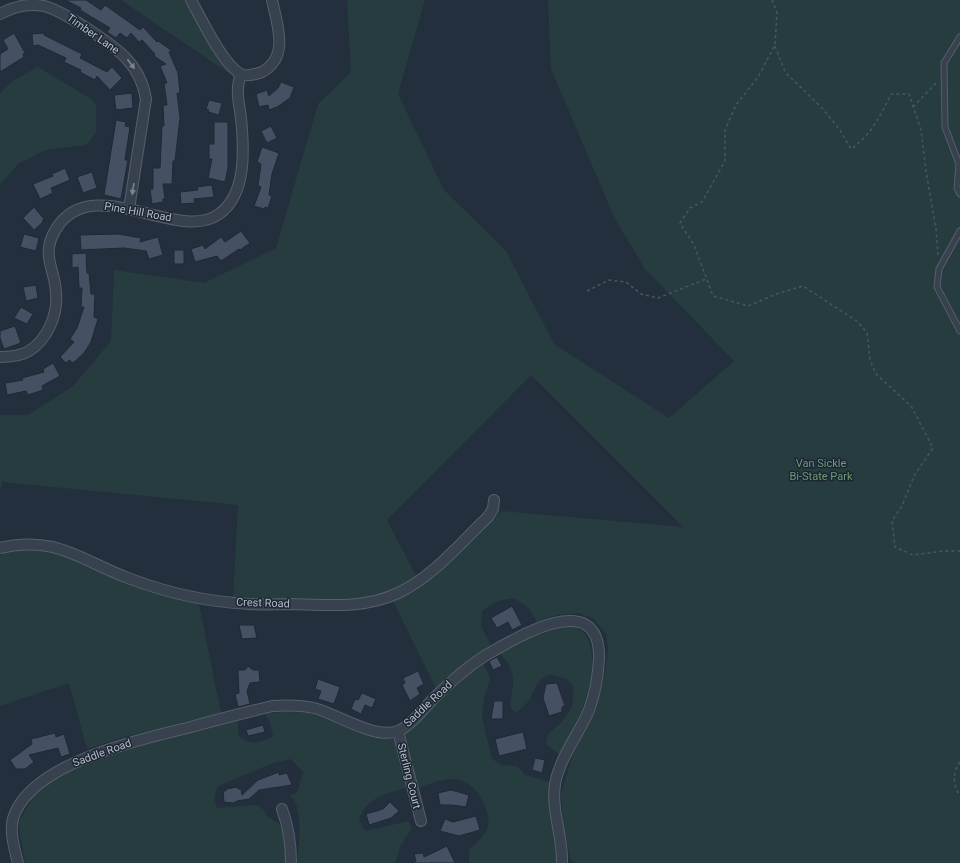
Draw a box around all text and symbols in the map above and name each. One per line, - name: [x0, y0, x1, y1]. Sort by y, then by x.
- street label: Timber Lane: [64, 11, 122, 57]
- one-way arrow: [127, 58, 135, 69]
- one-way arrow: [129, 183, 135, 195]
- street label: Pine Hill Road: [103, 200, 173, 224]
- park label: Van Sickle Bi-State Park: [789, 457, 853, 483]
- street label: Crest Road: [236, 596, 290, 610]
- street label: Saddle Road: [401, 678, 455, 730]
- street label: Saddle Road: [71, 736, 133, 770]
- street label: Sterling Court: [395, 742, 424, 811]

